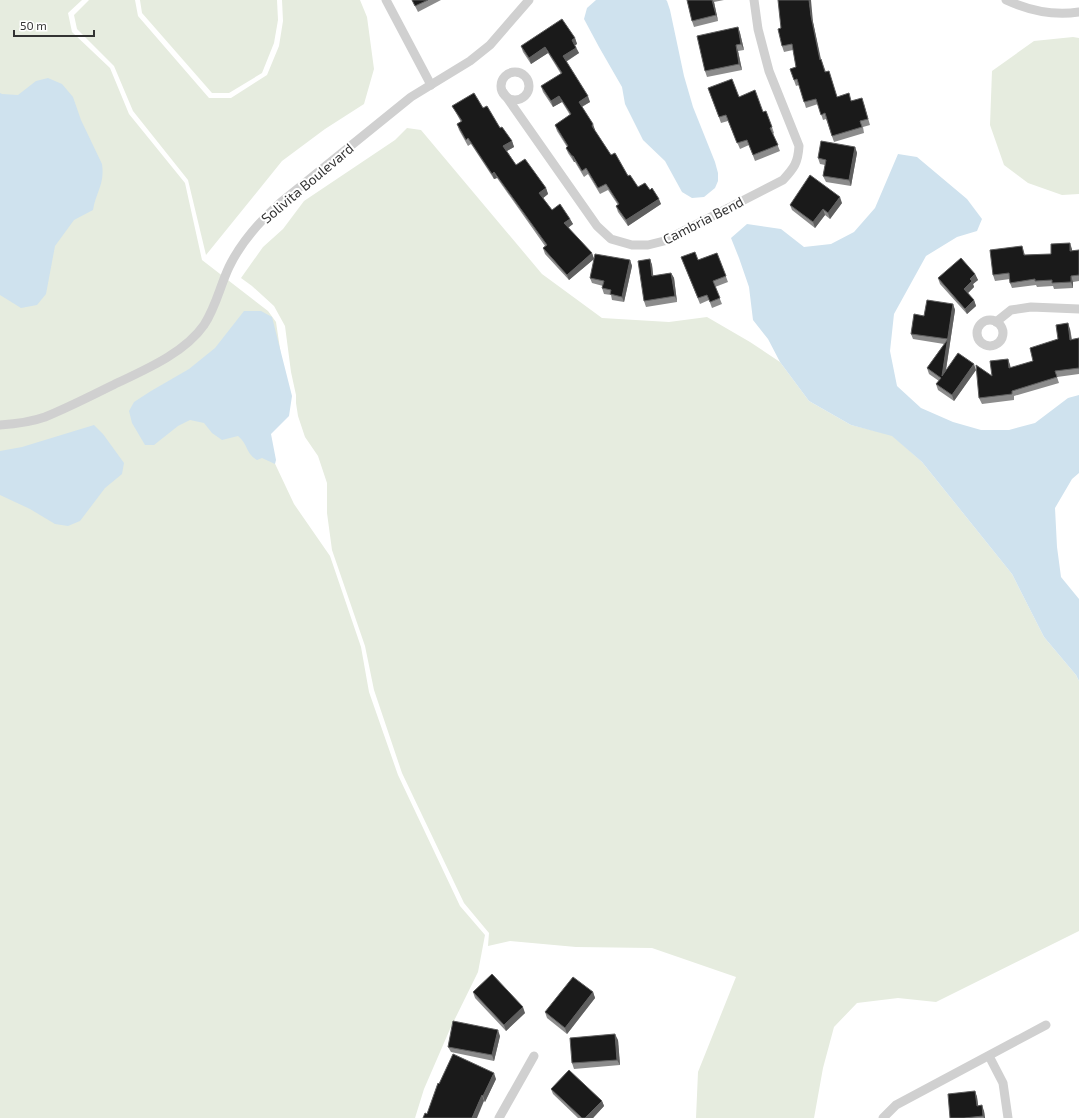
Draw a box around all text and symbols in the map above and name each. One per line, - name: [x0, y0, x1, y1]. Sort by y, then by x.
- scale bar: [14, 12, 94, 38]
- text: 50 m: [20, 18, 47, 32]
- street label: Solivita Boulevard: [257, 139, 357, 227]
- street label: Cambria Bend: [660, 192, 746, 248]

